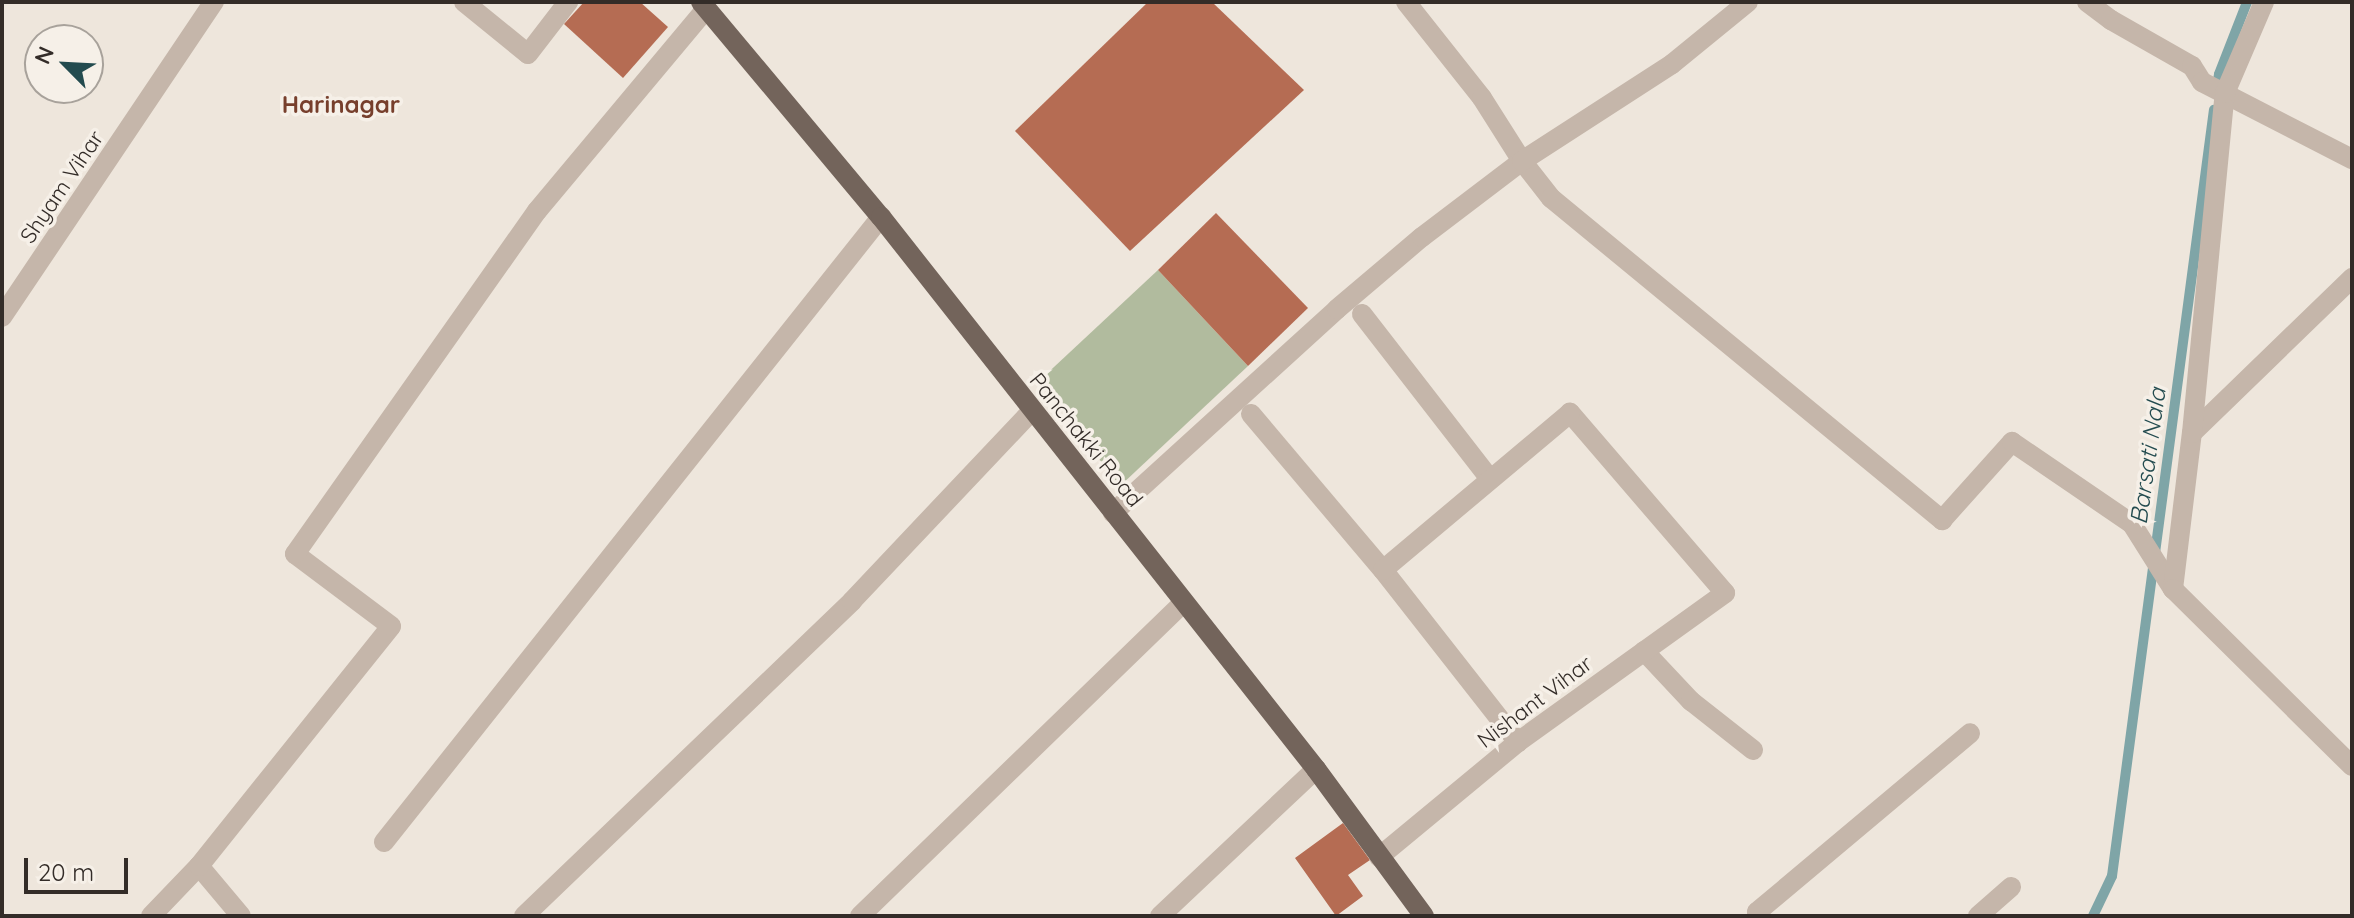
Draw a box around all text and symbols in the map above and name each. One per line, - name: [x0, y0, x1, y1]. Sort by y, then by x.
- north arrow: [24, 24, 104, 104]
- text: N: [28, 42, 60, 68]
- district label: Harinagar: [282, 91, 400, 119]
- street label: Shyam Vihar: [15, 126, 109, 248]
- street label: Panchakki Road: [1024, 368, 1148, 512]
- water label: Barsati Nala: [2124, 386, 2172, 526]
- street label: Nishant Vihar: [1472, 650, 1598, 754]
- scale bar: [28, 842, 132, 892]
- text: 20 m: [38, 857, 94, 887]

